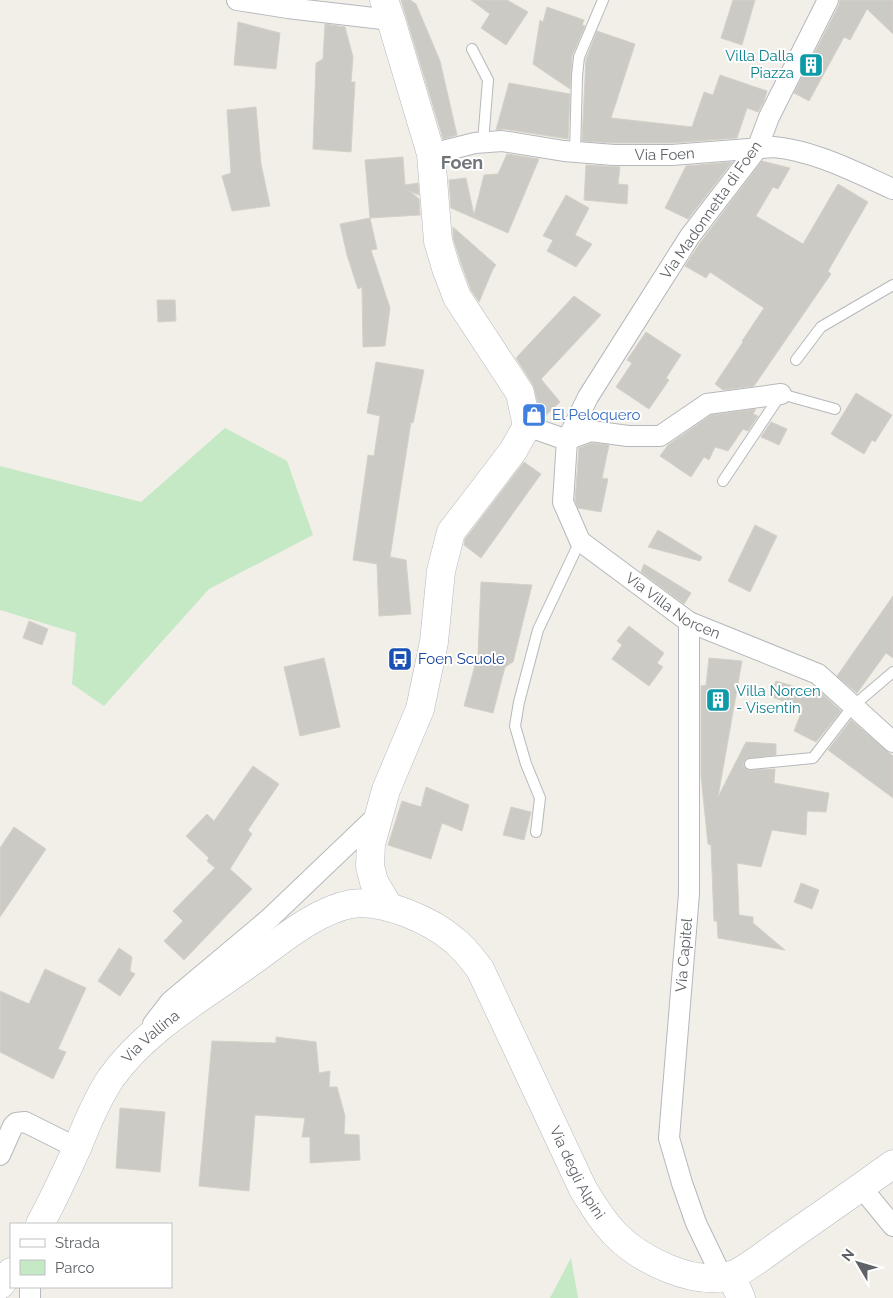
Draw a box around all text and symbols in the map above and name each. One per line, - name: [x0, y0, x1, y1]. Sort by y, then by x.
- place label: Villa Dalla Piazza: [725, 47, 794, 82]
- building icon: Villa Dalla Piazza: [798, 52, 824, 78]
- street label: Via Madonnetta di Foen: [656, 137, 766, 283]
- street label: Via Foen: [634, 144, 695, 164]
- district label: Foen: [441, 152, 483, 173]
- shop icon: El Peloquero: [521, 402, 547, 428]
- place label: El Peloquero: [552, 406, 641, 424]
- street label: Via Villa Norcen: [622, 569, 723, 643]
- bus stop icon: Foen Scuole: [387, 646, 413, 672]
- place label: Foen Scuole: [418, 650, 505, 668]
- place label: Villa Norcen - Visentin: [736, 682, 821, 717]
- building icon: Villa Norcen - Visentin: [705, 687, 731, 713]
- street label: Via Capitel: [672, 916, 696, 993]
- street label: Via Vallina: [118, 1006, 183, 1067]
- street label: Via degli Alpini: [546, 1123, 609, 1223]
- legend: [10, 1223, 172, 1288]
- text: Strada: [55, 1234, 100, 1252]
- north arrow: [833, 1238, 883, 1288]
- text: N: [838, 1246, 857, 1264]
- text: Parco: [55, 1259, 95, 1277]

